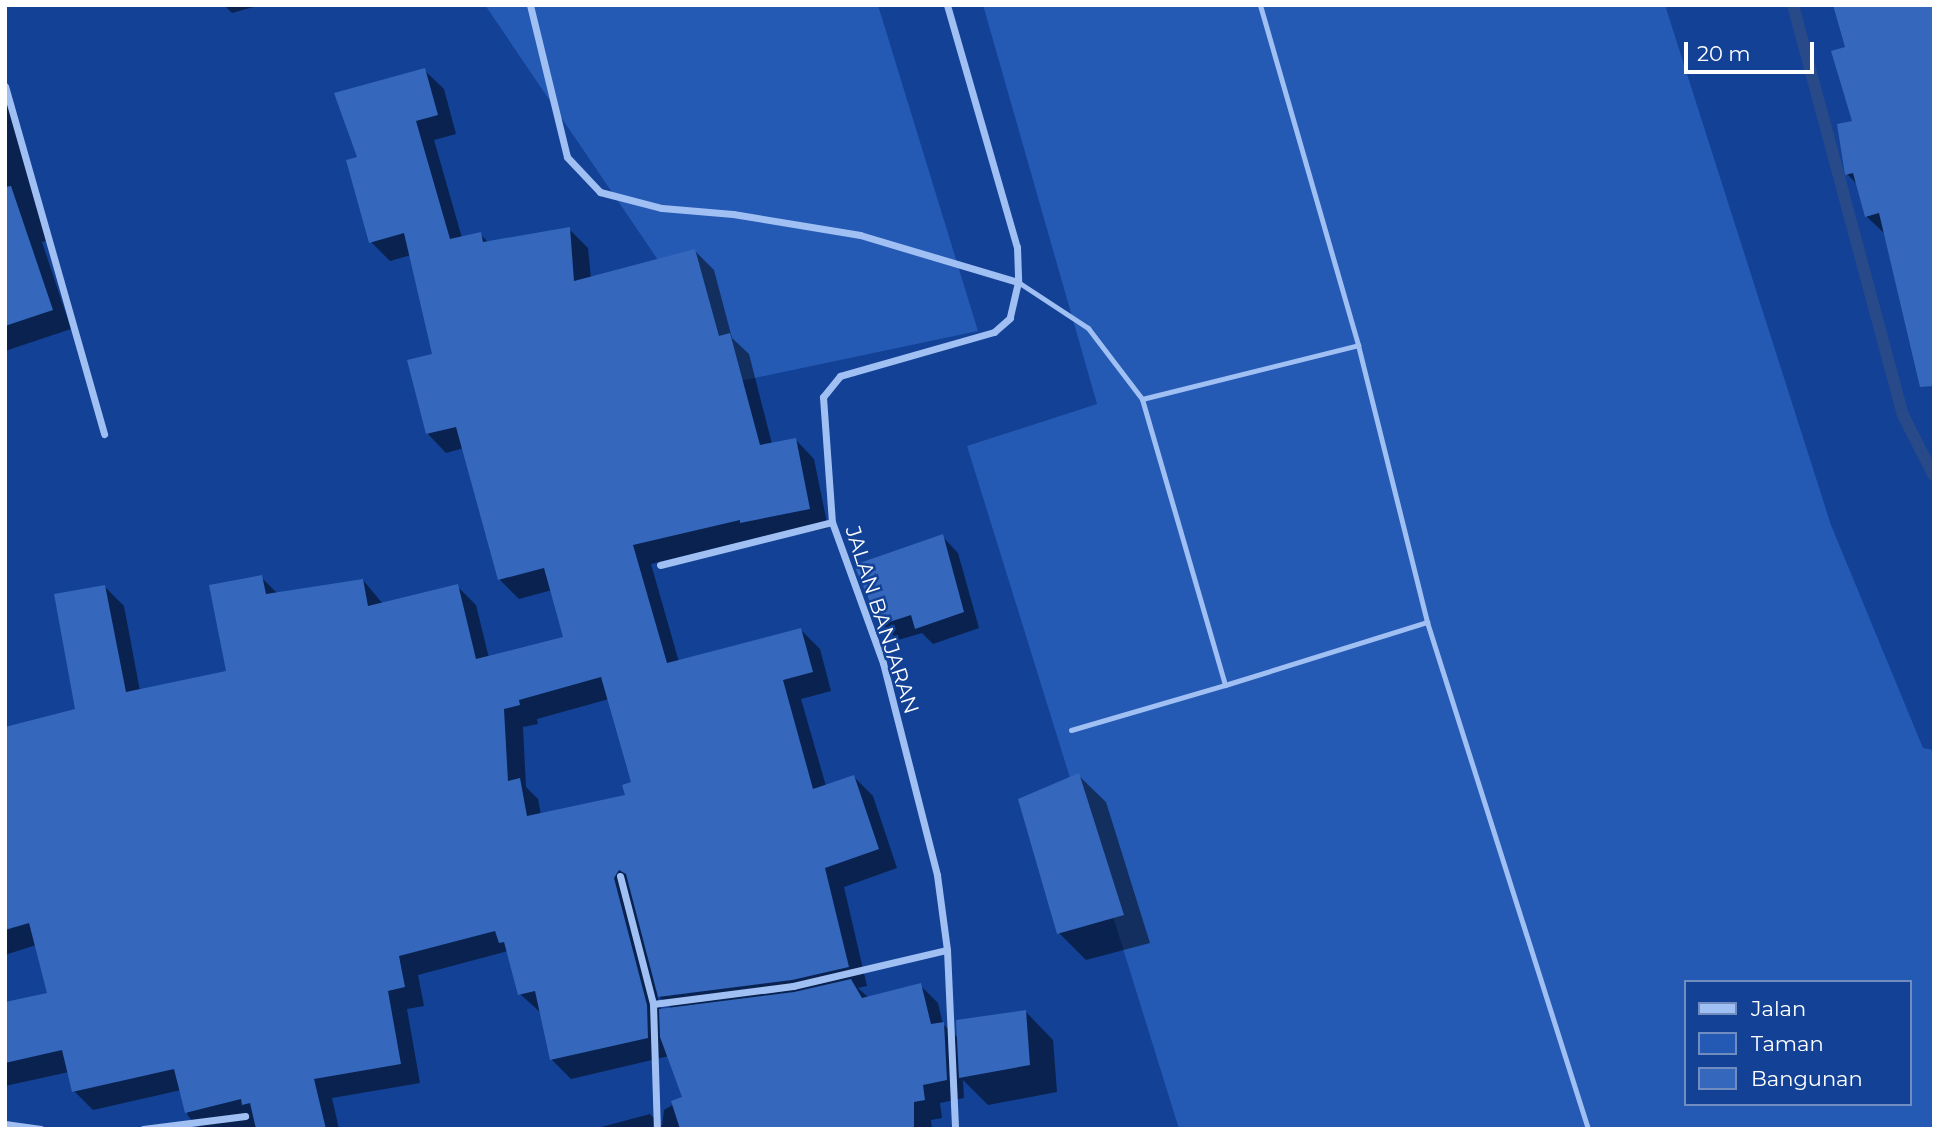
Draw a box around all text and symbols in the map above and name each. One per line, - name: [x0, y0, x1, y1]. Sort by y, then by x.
- scale bar: [1687, 28, 1816, 72]
- text: 20 m: [1697, 41, 1751, 66]
- street label: JALAN BANJARAN: [840, 523, 924, 717]
- legend: [1684, 980, 1911, 1106]
- text: Jalan: [1751, 996, 1806, 1021]
- text: Taman: [1751, 1031, 1824, 1056]
- text: Bangunan: [1751, 1066, 1863, 1091]

